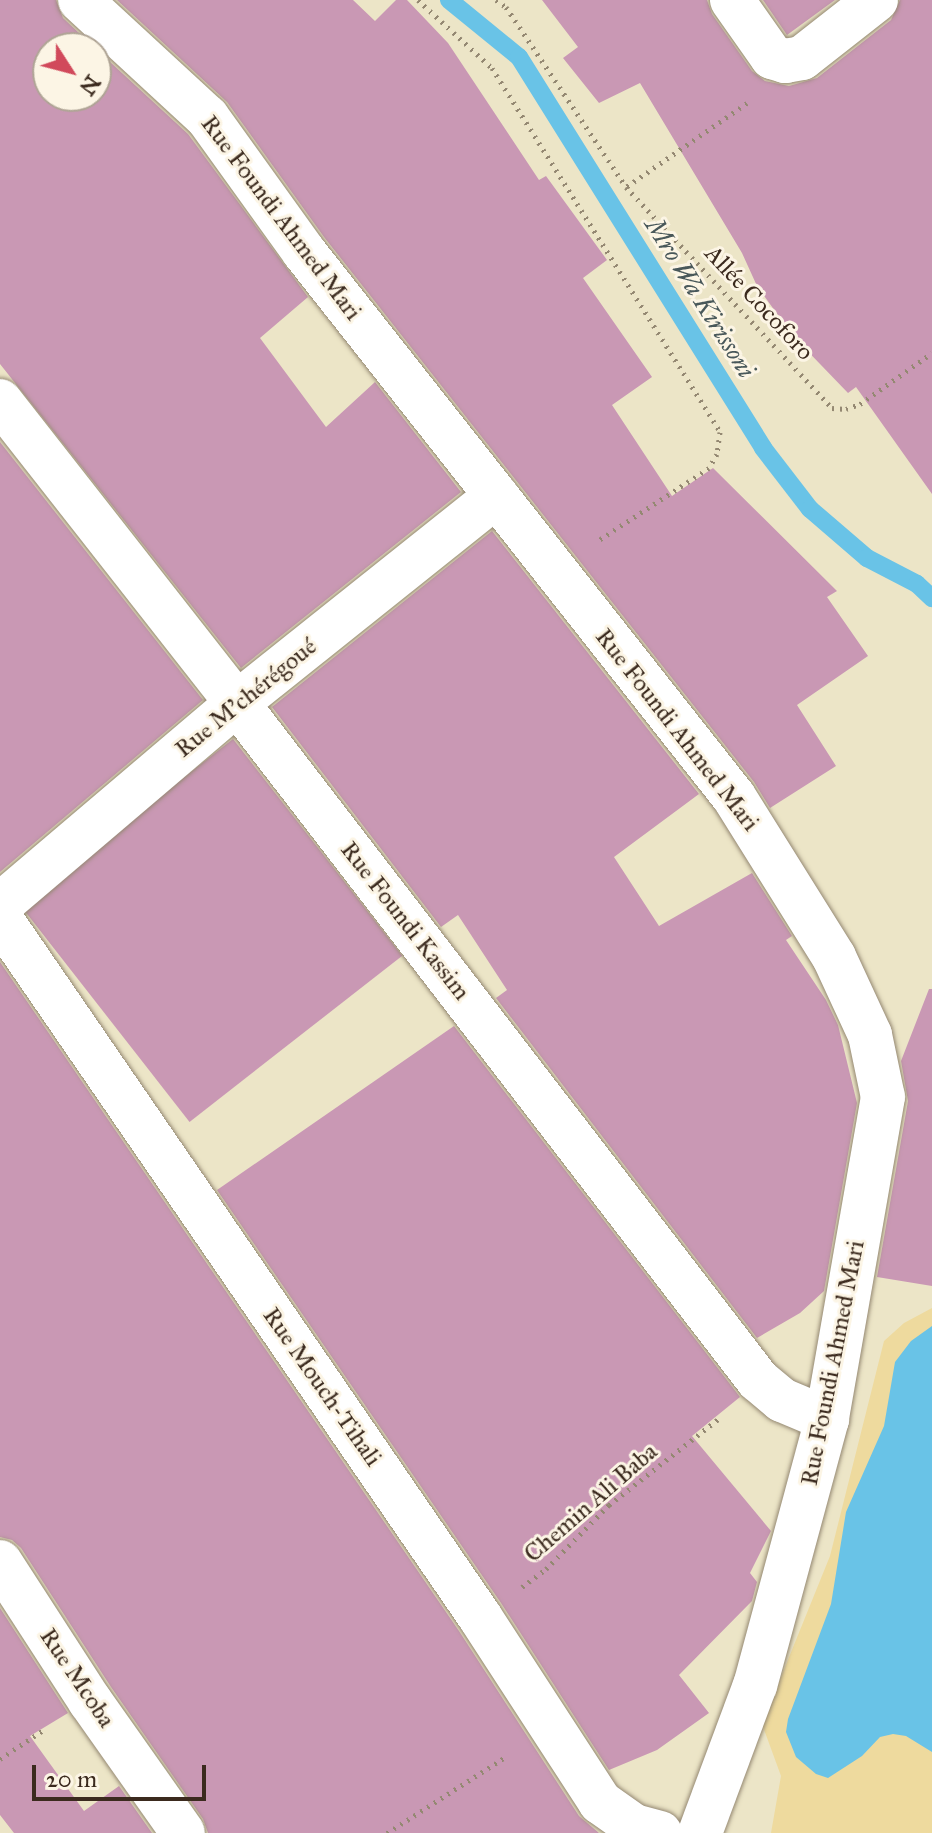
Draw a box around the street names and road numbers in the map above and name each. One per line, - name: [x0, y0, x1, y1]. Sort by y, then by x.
- street label: Rue Foundi Ahmed Mari: [195, 110, 367, 326]
- street label: Allée Cocoforo: [699, 240, 819, 366]
- street label: Rue Foundi Ahmed Mari: [589, 623, 765, 837]
- street label: Rue M'chérégoué: [170, 632, 322, 764]
- street label: Rue Foundi Kassim: [334, 836, 476, 1006]
- street label: Rue Foundi Ahmed Mari: [795, 1238, 871, 1488]
- street label: Rue Mouch-Tihali: [257, 1302, 387, 1472]
- street label: Chemin Ali Baba: [519, 1437, 663, 1569]
- street label: Rue Mcoba: [33, 1623, 121, 1733]

